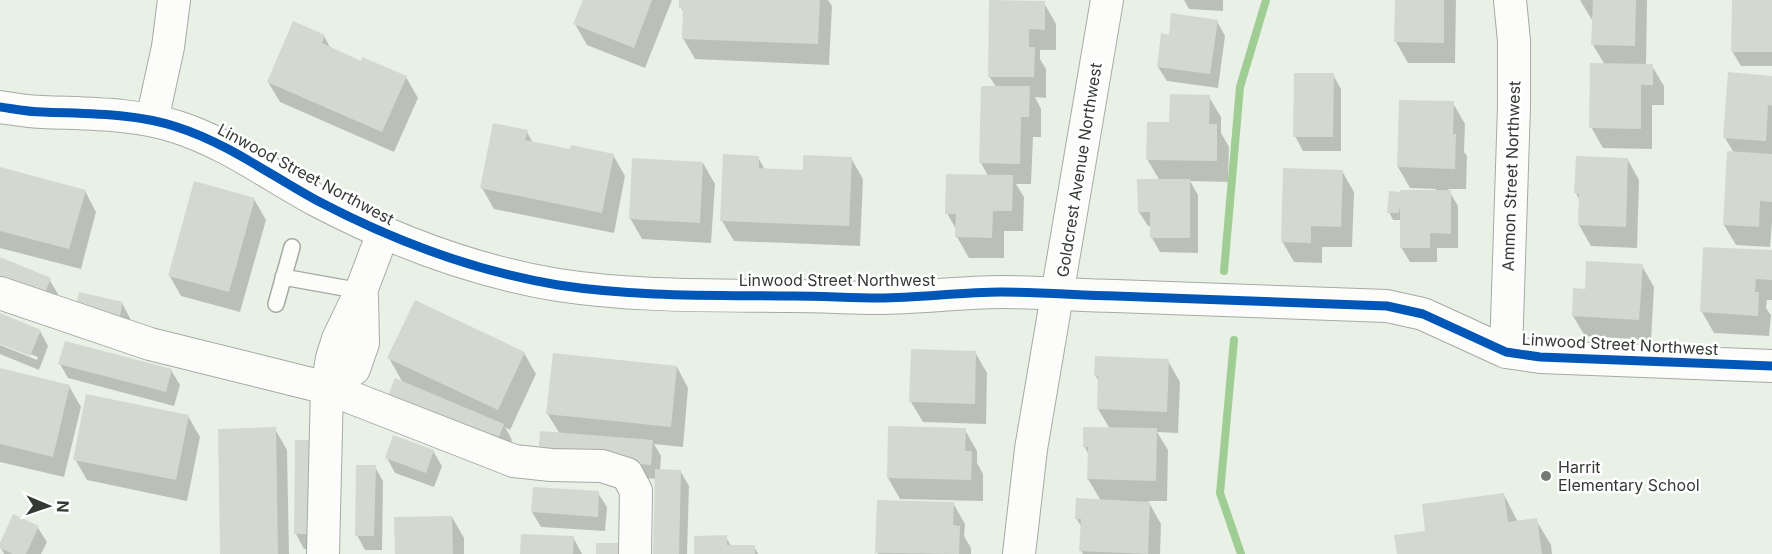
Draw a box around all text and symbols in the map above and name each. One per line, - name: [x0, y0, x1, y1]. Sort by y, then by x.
- street label: Goldcrest Avenue Northwest: [1052, 61, 1106, 279]
- street label: Ammon Street Northwest: [1498, 80, 1524, 272]
- street label: Linwood Street Northwest: [214, 119, 398, 229]
- street label: Linwood Street Northwest: [739, 270, 935, 290]
- street label: Linwood Street Northwest: [1521, 329, 1719, 359]
- place label: Harrit Elementary School: [1558, 457, 1700, 495]
- marker: Harrit Elementary School: [1539, 469, 1553, 483]
- north arrow: [18, 476, 78, 536]
- text: N: [53, 500, 73, 513]

